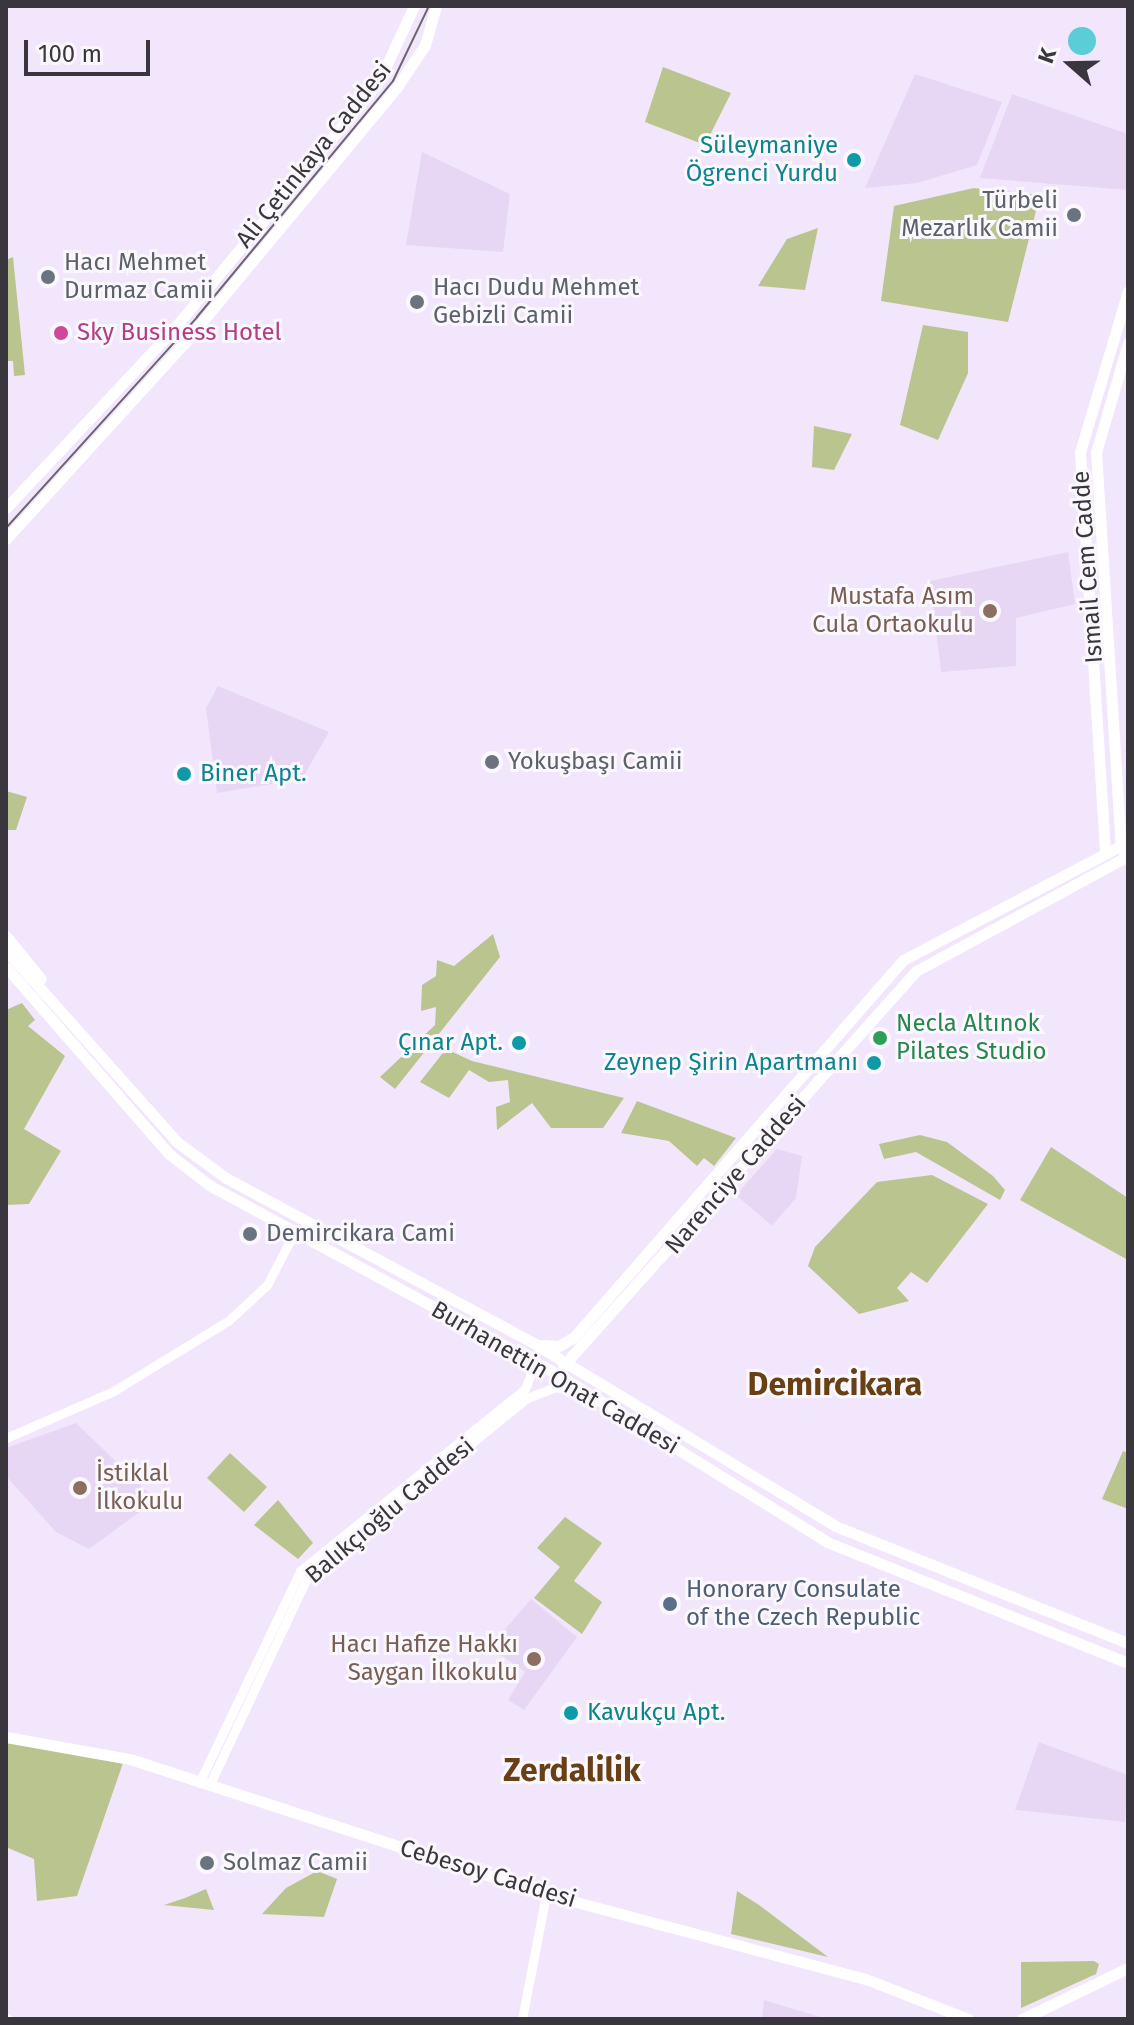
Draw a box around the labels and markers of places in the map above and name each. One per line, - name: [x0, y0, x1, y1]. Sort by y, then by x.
- place label: Süleymaniye Ögrenci Yurdu: [686, 132, 838, 188]
- marker: Süleymaniye Ögrenci Yurdu: [845, 151, 863, 169]
- place label: Türbeli Mezarlık Camii: [901, 187, 1058, 243]
- marker: Türbeli Mezarlık Camii: [1065, 206, 1083, 224]
- place label: Hacı Mehmet Durmaz Camii: [64, 249, 214, 305]
- marker: Hacı Mehmet Durmaz Camii: [39, 268, 57, 286]
- place label: Hacı Dudu Mehmet Gebizli Camii: [433, 274, 639, 330]
- marker: Hacı Dudu Mehmet Gebizli Camii: [408, 293, 426, 311]
- place label: Sky Business Hotel: [77, 319, 282, 347]
- marker: Sky Business Hotel: [52, 324, 70, 342]
- place label: Mustafa Asım Cula Ortaokulu: [812, 583, 974, 639]
- marker: Mustafa Asım Cula Ortaokulu: [981, 602, 999, 620]
- place label: Yokuşbaşı Camii: [508, 748, 683, 776]
- marker: Yokuşbaşı Camii: [483, 753, 501, 771]
- place label: Biner Apt.: [200, 760, 307, 788]
- marker: Biner Apt.: [175, 765, 193, 783]
- place label: Necla Altınok Pilates Studio: [896, 1010, 1046, 1066]
- place label: Çınar Apt.: [398, 1029, 503, 1057]
- marker: Necla Altınok Pilates Studio: [871, 1029, 889, 1047]
- marker: Çınar Apt.: [510, 1034, 528, 1052]
- place label: Zeynep Şirin Apartmanı: [604, 1049, 858, 1077]
- marker: Zeynep Şirin Apartmanı: [865, 1054, 883, 1072]
- place label: Demircikara Cami: [266, 1220, 455, 1248]
- marker: Demircikara Cami: [241, 1225, 259, 1243]
- place label: İstiklal İlkokulu: [96, 1460, 183, 1516]
- marker: İstiklal İlkokulu: [71, 1479, 89, 1497]
- place label: Honorary Consulate of the Czech Republic: [686, 1576, 920, 1632]
- marker: Honorary Consulate of the Czech Republic: [661, 1595, 679, 1613]
- place label: Hacı Hafize Hakkı Saygan İlkokulu: [330, 1631, 518, 1687]
- marker: Hacı Hafize Hakkı Saygan İlkokulu: [525, 1650, 543, 1668]
- place label: Kavukçu Apt.: [587, 1699, 726, 1727]
- marker: Kavukçu Apt.: [562, 1704, 580, 1722]
- place label: Solmaz Camii: [223, 1849, 368, 1877]
- marker: Solmaz Camii: [198, 1854, 216, 1872]

